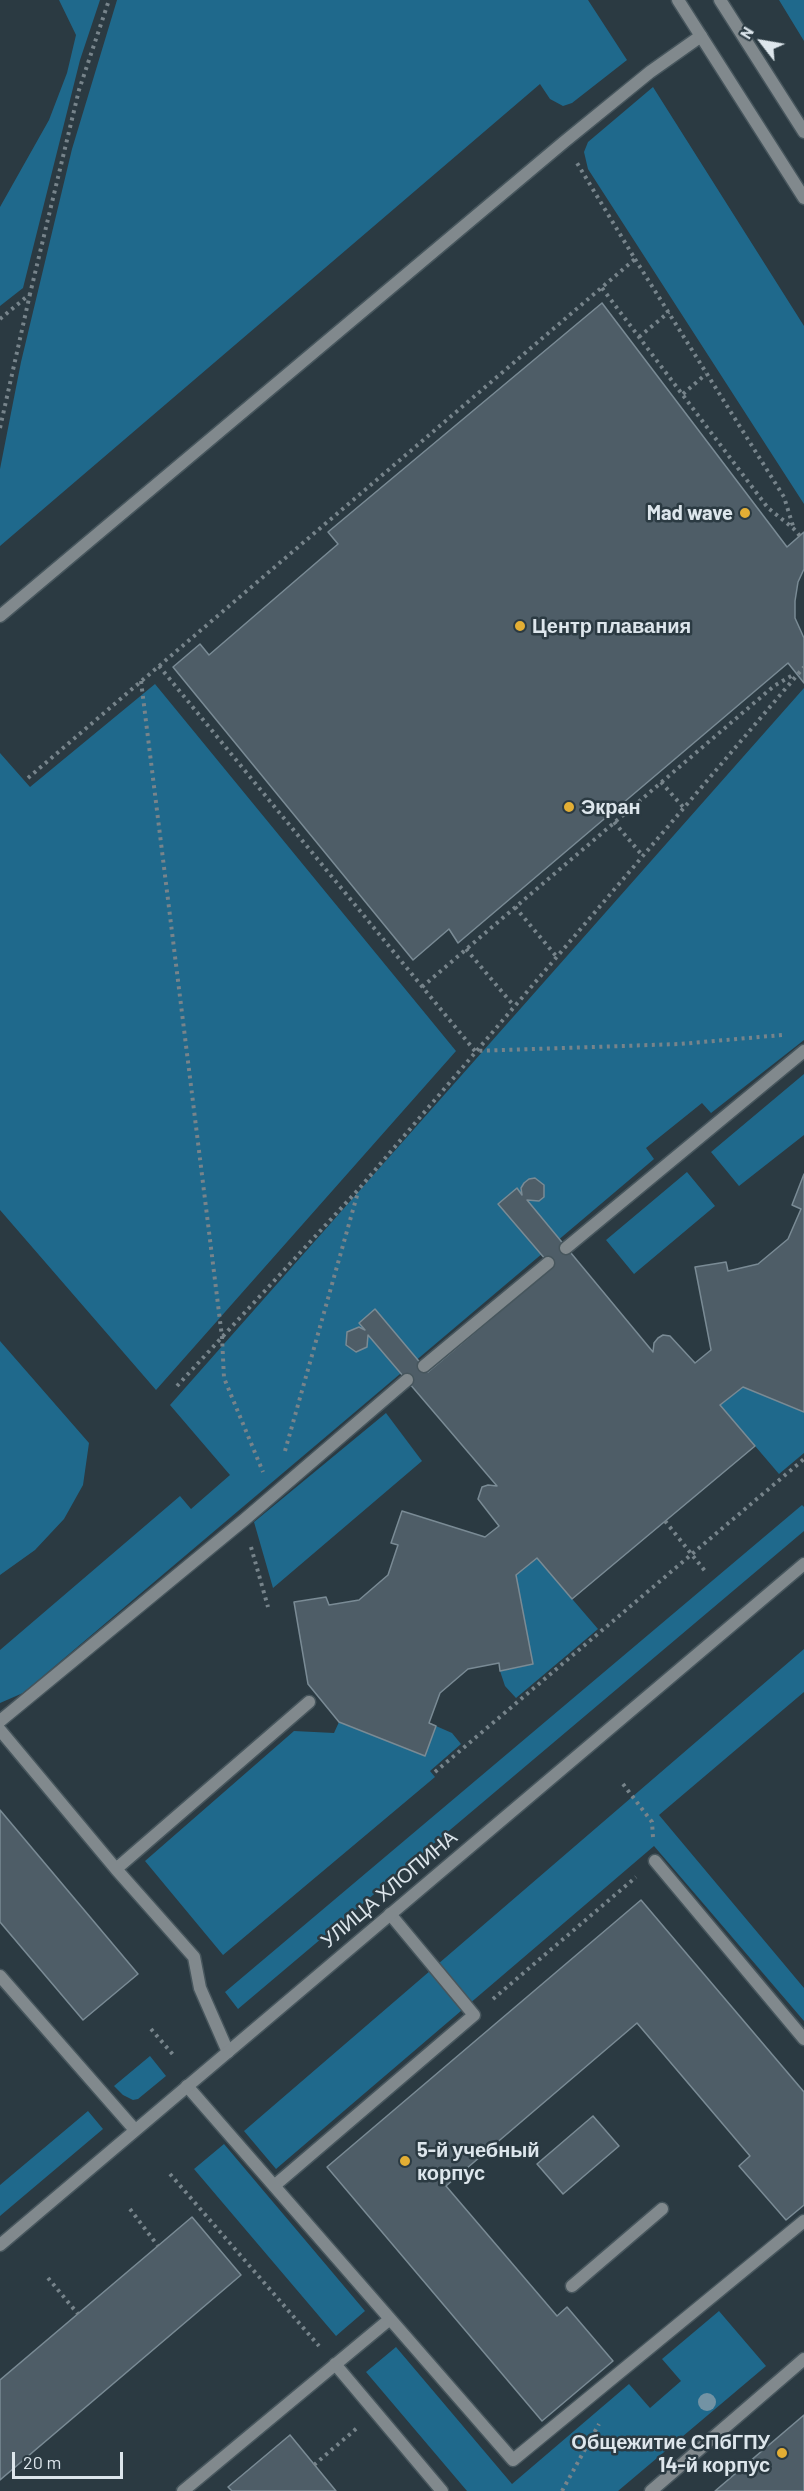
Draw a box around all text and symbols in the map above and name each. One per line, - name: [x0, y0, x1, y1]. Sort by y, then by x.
- north arrow: [732, 12, 792, 72]
- text: N: [735, 23, 757, 42]
- place label: Mad wave: [647, 501, 733, 525]
- marker: Mad wave: [738, 506, 752, 520]
- place label: Центр плавания: [532, 614, 691, 638]
- marker: Центр плавания: [513, 619, 527, 633]
- place label: Экран: [581, 795, 641, 819]
- marker: Экран: [562, 800, 576, 814]
- street label: УЛИЦА ХЛОПИНА: [316, 1825, 462, 1953]
- place label: 5-й учебный корпус: [417, 2138, 540, 2185]
- marker: 5-й учебный корпус: [398, 2154, 412, 2168]
- place label: Общежитие СПбГПУ 14-й корпус: [571, 2430, 770, 2477]
- scale bar: [15, 2440, 126, 2478]
- marker: Общежитие СПбГПУ 14-й корпус: [775, 2446, 789, 2460]
- text: 20 m: [23, 2451, 61, 2473]

